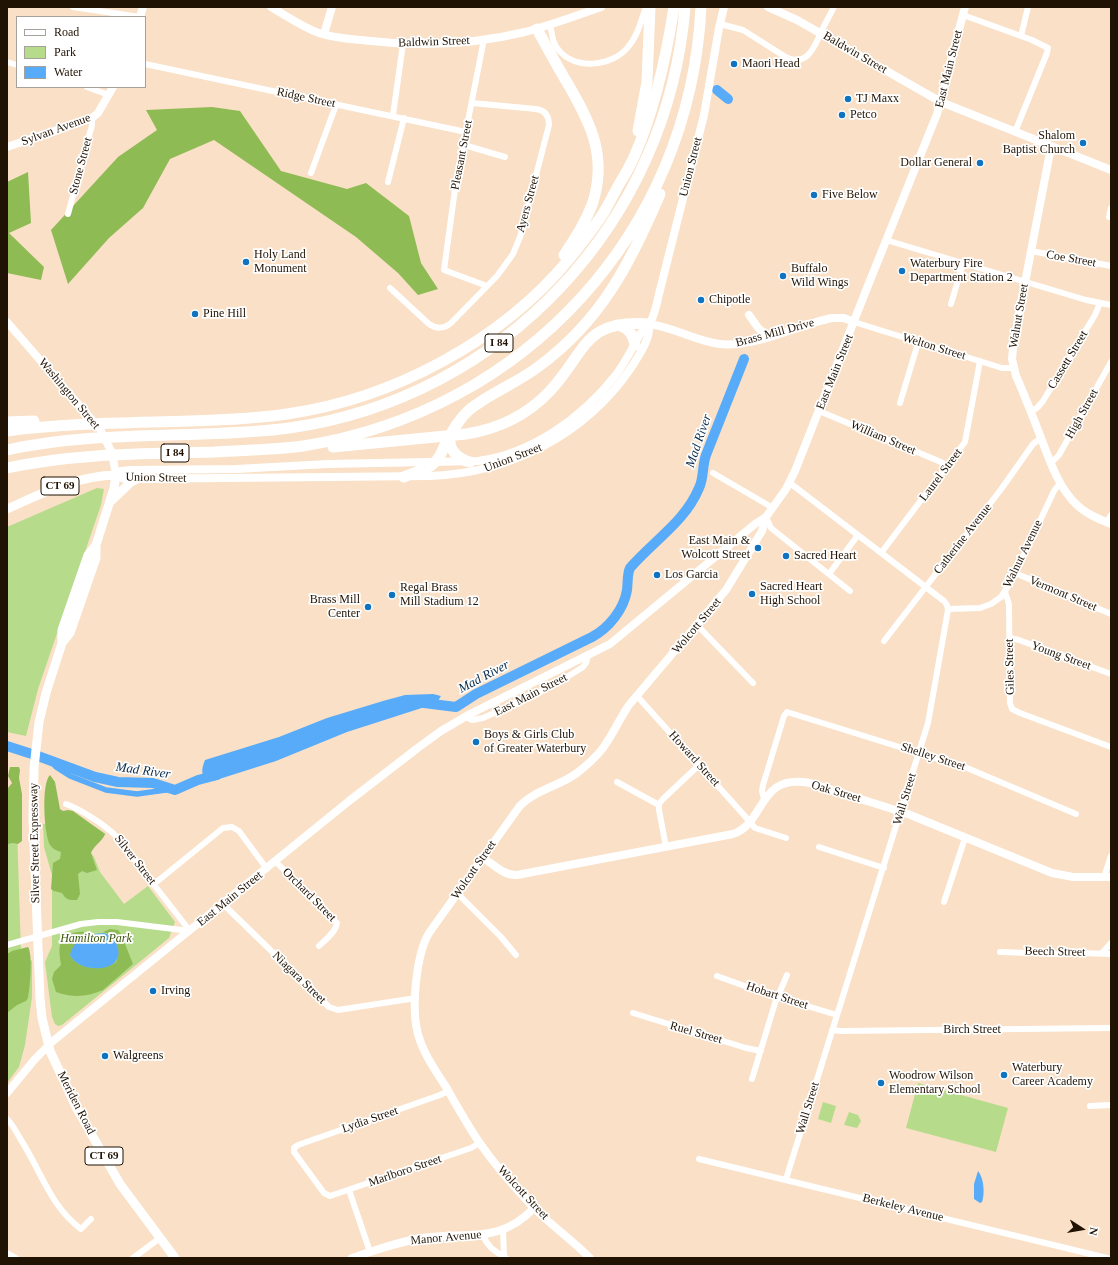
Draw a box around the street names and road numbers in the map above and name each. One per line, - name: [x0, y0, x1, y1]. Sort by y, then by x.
- street label: East Main Street: [932, 28, 966, 110]
- street label: Baldwin Street: [820, 29, 890, 77]
- street label: Baldwin Street: [398, 34, 470, 50]
- street label: Ridge Street: [275, 85, 337, 111]
- street label: Sylvan Avenue: [19, 111, 93, 149]
- street label: Pleasant Street: [448, 119, 476, 191]
- street label: Stone Street: [66, 136, 96, 196]
- street label: Union Street: [677, 136, 705, 198]
- street label: Ayers Street: [513, 174, 543, 234]
- street label: Coe Street: [1045, 248, 1097, 270]
- street label: Walnut Street: [1006, 283, 1032, 349]
- street label: Brass Mill Drive: [734, 316, 816, 350]
- street label: Cassett Street: [1045, 328, 1091, 392]
- street label: Welton Street: [901, 331, 967, 363]
- street label: East Main Street: [813, 332, 857, 412]
- road number: I 84: [485, 334, 513, 352]
- street label: Washington Street: [35, 356, 103, 432]
- street label: High Street: [1062, 386, 1102, 442]
- street label: William Street: [848, 418, 918, 458]
- street label: Union Street: [482, 440, 544, 476]
- road number: I 84: [161, 444, 189, 462]
- street label: Laurel Street: [917, 446, 965, 504]
- street label: Union Street: [125, 470, 187, 486]
- road number: CT 69: [41, 477, 79, 495]
- street label: Catherine Avenue: [931, 501, 995, 577]
- street label: Walnut Avenue: [1000, 518, 1046, 590]
- street label: Vermont Street: [1027, 573, 1099, 615]
- street label: Wolcott Street: [669, 595, 725, 657]
- street label: Giles Street: [1002, 639, 1018, 695]
- street label: Young Street: [1029, 639, 1093, 673]
- street label: East Main Street: [492, 670, 570, 720]
- street label: Howard Street: [665, 728, 723, 790]
- street label: Shelley Street: [899, 740, 967, 774]
- street label: Wall Street: [890, 771, 920, 827]
- street label: Oak Street: [810, 778, 862, 806]
- street label: Silver Street Expressway: [27, 783, 43, 903]
- street label: Silver Street: [111, 832, 159, 888]
- street label: Wolcott Street: [448, 838, 500, 902]
- street label: Orchard Street: [279, 865, 339, 925]
- street label: East Main Street: [194, 868, 266, 930]
- street label: Beech Street: [1024, 944, 1086, 960]
- street label: Niagara Street: [269, 949, 329, 1007]
- street label: Hobart Street: [744, 979, 810, 1013]
- street label: Ruel Street: [668, 1019, 724, 1047]
- street label: Birch Street: [943, 1023, 1001, 1037]
- street label: Meriden Road: [54, 1069, 98, 1137]
- street label: Wall Street: [793, 1080, 823, 1136]
- street label: Lydia Street: [340, 1104, 400, 1136]
- road number: CT 69: [85, 1147, 123, 1165]
- street label: Marlboro Street: [367, 1152, 443, 1190]
- street label: Wolcott Street: [494, 1163, 552, 1223]
- street label: Berkeley Avenue: [861, 1191, 945, 1225]
- street label: Manor Avenue: [410, 1228, 482, 1248]

